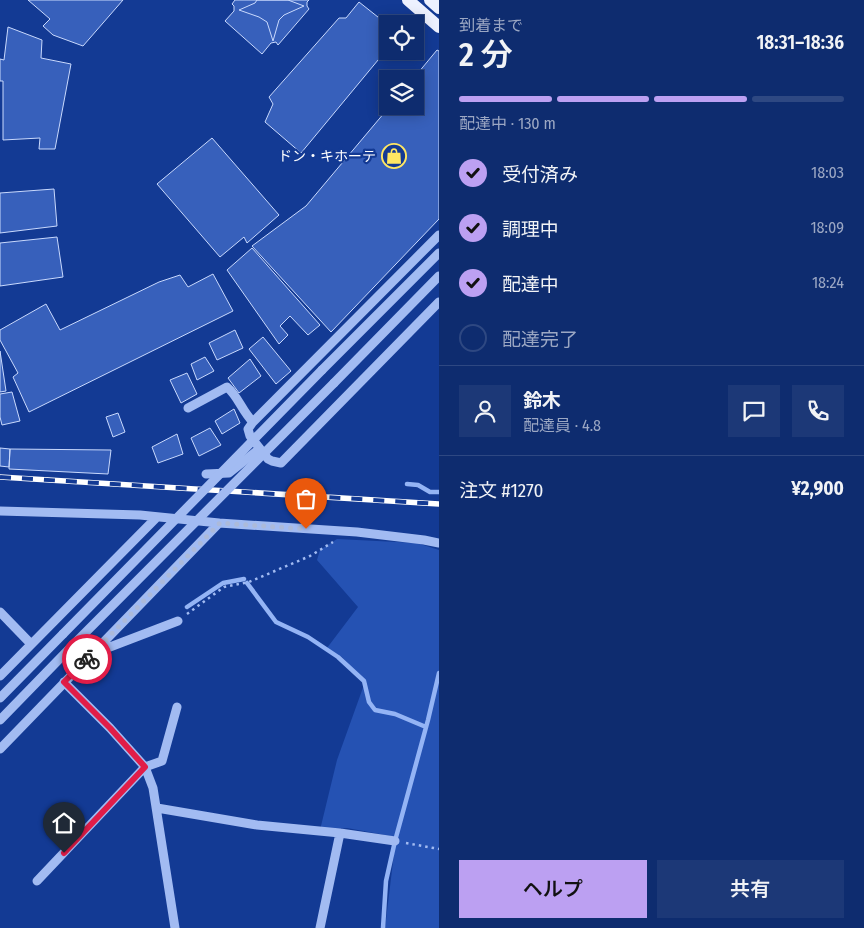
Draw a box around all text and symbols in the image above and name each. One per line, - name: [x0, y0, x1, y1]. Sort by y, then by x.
- map controls: [379, 15, 424, 115]
- button: locate: [379, 15, 424, 60]
- text: 到着まで: [459, 16, 523, 35]
- text: 18:31–18:36: [756, 31, 844, 54]
- text: 2 分: [459, 36, 513, 74]
- button: layers: [379, 70, 424, 115]
- text: 配達中 · 130 m: [459, 114, 556, 133]
- shop icon: ドン・キホーテ: [381, 143, 407, 169]
- place label: ドン・キホーテ: [278, 148, 376, 165]
- icon: check: [459, 159, 487, 187]
- text: 受付済み: [502, 163, 578, 186]
- text: 18:03: [811, 163, 844, 182]
- icon: check: [459, 214, 487, 242]
- text: 調理中: [502, 218, 559, 241]
- text: 18:09: [810, 218, 844, 237]
- icon: check: [459, 269, 487, 297]
- text: 配達中: [502, 273, 559, 296]
- text: 18:24: [812, 273, 844, 292]
- text: 配達完了: [502, 328, 578, 351]
- button: person: [459, 385, 511, 437]
- button: chat: [728, 385, 780, 437]
- button: phone: [792, 385, 844, 437]
- text: 鈴木: [523, 389, 561, 412]
- text: 配達員 · 4.8: [523, 416, 601, 435]
- text: ¥2,900: [791, 477, 844, 500]
- pin: [285, 478, 327, 529]
- text: 注文 #1270: [459, 479, 543, 502]
- icon: bag: [292, 485, 320, 513]
- courier: [62, 634, 112, 684]
- icon: bike: [73, 645, 101, 673]
- pin: [43, 802, 85, 853]
- icon: home: [50, 809, 78, 837]
- button: ヘルプ: [459, 860, 647, 918]
- button: 共有: [657, 860, 844, 918]

